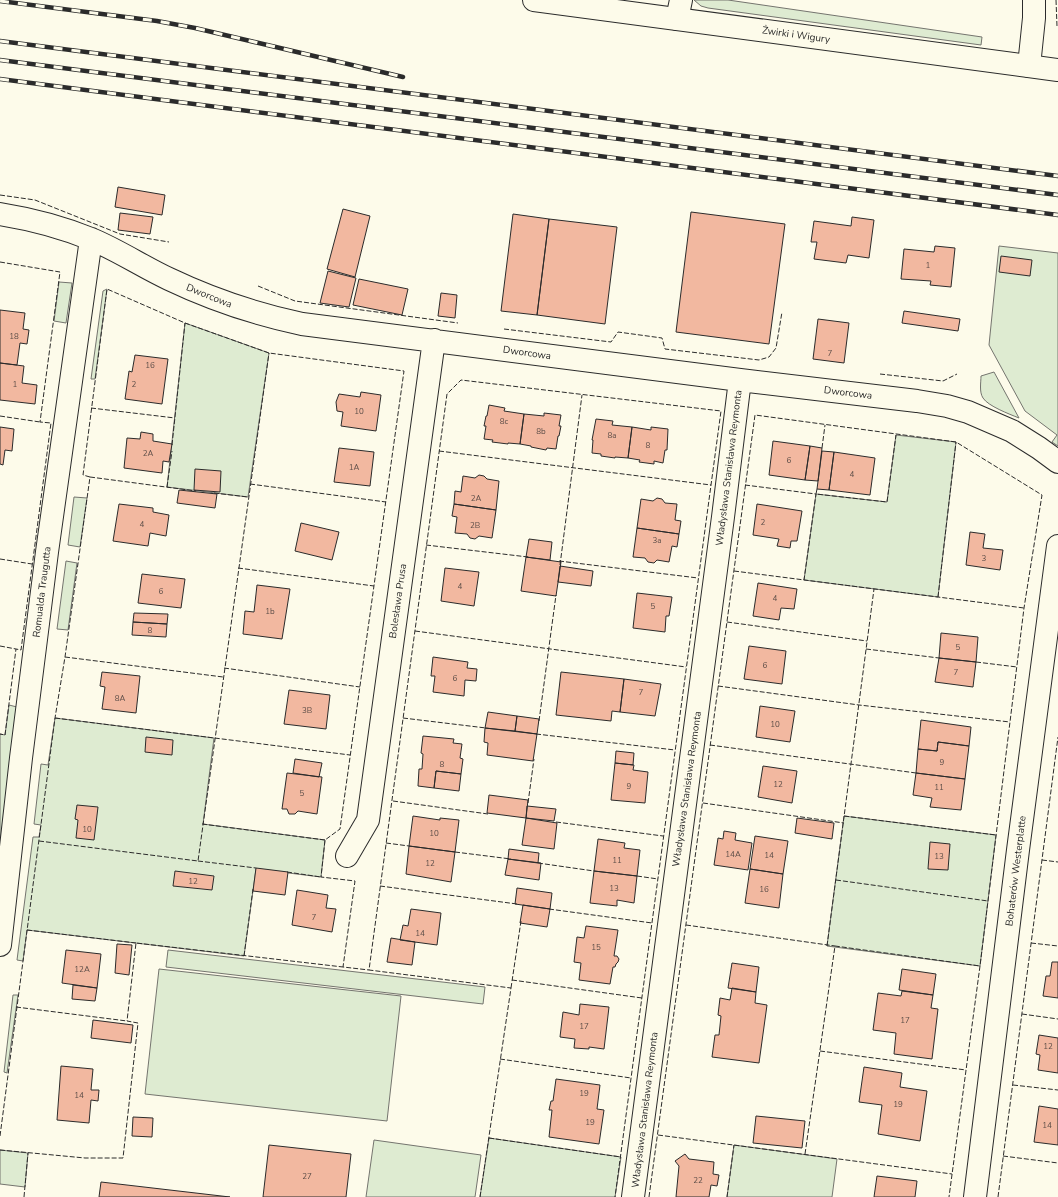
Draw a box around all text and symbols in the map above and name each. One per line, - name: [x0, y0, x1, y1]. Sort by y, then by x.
- street label: Żwirki i Wigury: [761, 23, 832, 47]
- house number: 1: [926, 260, 931, 271]
- street label: Dworcowa: [184, 280, 234, 312]
- house number: 18: [9, 331, 19, 342]
- street label: Dworcowa: [502, 343, 552, 363]
- house number: 7: [828, 348, 833, 359]
- house number: 16: [145, 360, 155, 371]
- house number: 1: [13, 379, 18, 390]
- house number: 2: [132, 379, 137, 390]
- street label: Dworcowa: [823, 383, 873, 403]
- street label: Władysława Stanisława Reymonta: [712, 389, 746, 547]
- house number: 10: [354, 406, 364, 417]
- house number: 8c: [500, 416, 509, 427]
- house number: 8b: [536, 426, 546, 437]
- house number: 8a: [607, 430, 617, 441]
- house number: 8: [646, 440, 651, 451]
- house number: 2A: [143, 448, 153, 459]
- house number: 6: [787, 455, 792, 466]
- house number: 1A: [349, 462, 359, 473]
- house number: 4: [850, 469, 855, 480]
- house number: 2A: [471, 493, 481, 504]
- house number: 2: [761, 517, 766, 528]
- house number: 4: [140, 519, 145, 530]
- house number: 2B: [470, 520, 480, 531]
- house number: 3a: [652, 535, 662, 546]
- street label: Romualda Traugutta: [29, 546, 55, 638]
- house number: 3: [982, 553, 987, 564]
- street label: Bolesława Prusa: [386, 563, 410, 639]
- house number: 4: [458, 581, 463, 592]
- house number: 6: [159, 586, 164, 597]
- house number: 4: [773, 593, 778, 604]
- house number: 5: [651, 601, 656, 612]
- house number: 1b: [265, 606, 275, 617]
- house number: 8: [148, 625, 153, 636]
- house number: 5: [956, 642, 961, 653]
- house number: 6: [763, 660, 768, 671]
- house number: 7: [954, 667, 959, 678]
- house number: 6: [453, 673, 458, 684]
- house number: 7: [639, 687, 644, 698]
- house number: 8A: [115, 693, 125, 704]
- house number: 3B: [302, 705, 312, 716]
- street label: Władysława Stanisława Reymonta: [669, 710, 705, 868]
- house number: 10: [770, 719, 780, 730]
- house number: 9: [940, 757, 945, 768]
- house number: 8: [440, 759, 445, 770]
- house number: 12: [773, 779, 783, 790]
- house number: 9: [627, 781, 632, 792]
- house number: 11: [934, 782, 944, 793]
- house number: 5: [300, 788, 305, 799]
- street label: Bohaterów Westerplatte: [1002, 815, 1030, 927]
- house number: 10: [82, 824, 92, 835]
- house number: 10: [429, 828, 439, 839]
- house number: 14A: [725, 849, 741, 860]
- house number: 14: [764, 850, 774, 861]
- house number: 13: [934, 851, 944, 862]
- house number: 11: [612, 855, 622, 866]
- house number: 12: [425, 858, 435, 869]
- house number: 12: [188, 876, 198, 887]
- house number: 13: [609, 883, 619, 894]
- house number: 16: [759, 884, 769, 895]
- house number: 7: [312, 912, 317, 923]
- house number: 14: [415, 928, 425, 939]
- house number: 15: [591, 942, 601, 953]
- house number: 12A: [74, 964, 90, 975]
- house number: 17: [900, 1015, 910, 1026]
- house number: 17: [579, 1021, 589, 1032]
- street label: Władysława Stanisława Reymonta: [628, 1031, 662, 1189]
- house number: 12: [1043, 1041, 1053, 1052]
- house number: 19: [579, 1088, 589, 1099]
- house number: 14: [74, 1090, 84, 1101]
- house number: 19: [893, 1099, 903, 1110]
- house number: 19: [585, 1117, 595, 1128]
- house number: 14: [1042, 1120, 1052, 1131]
- house number: 27: [302, 1171, 312, 1182]
- house number: 22: [693, 1175, 703, 1186]

